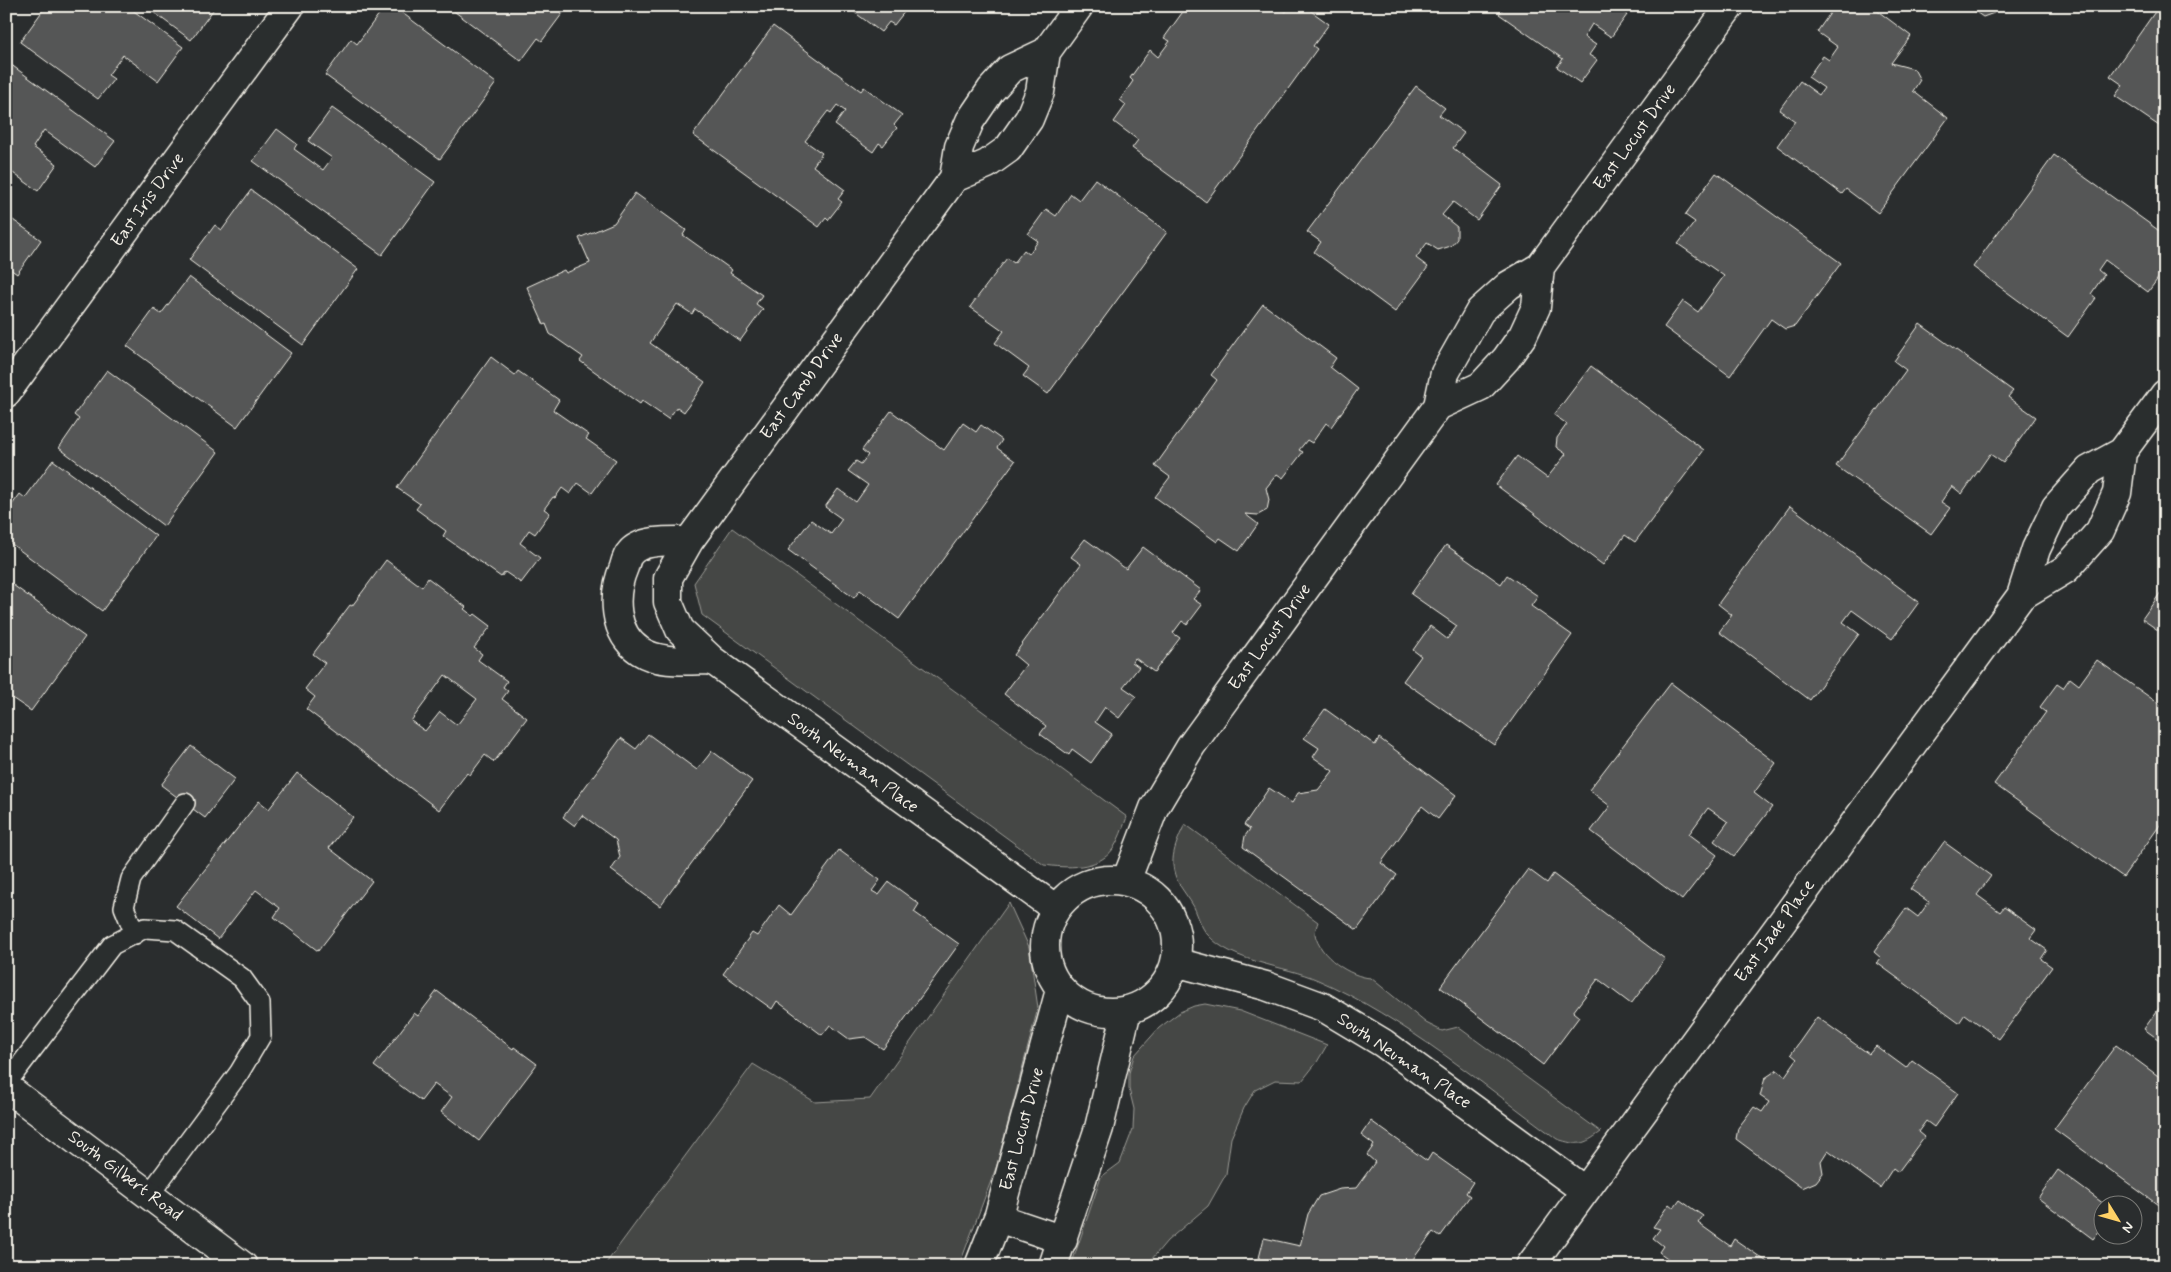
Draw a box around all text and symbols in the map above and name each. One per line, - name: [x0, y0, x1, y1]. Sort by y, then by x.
- street label: East Locust Drive: [1588, 79, 1682, 195]
- street label: East Iris Drive: [106, 148, 190, 252]
- street label: East Carob Drive: [755, 327, 849, 445]
- street label: East Locust Drive: [1223, 579, 1317, 695]
- street label: South Neuman Place: [782, 707, 924, 819]
- street label: East Jade Place: [1729, 874, 1821, 988]
- street label: South Neuman Place: [1332, 1007, 1476, 1115]
- street label: East Locust Drive: [994, 1065, 1050, 1193]
- street label: South Gilbert Road: [63, 1125, 187, 1227]
- north arrow: [2094, 1194, 2144, 1244]
- text: N: [2118, 1218, 2138, 1236]

